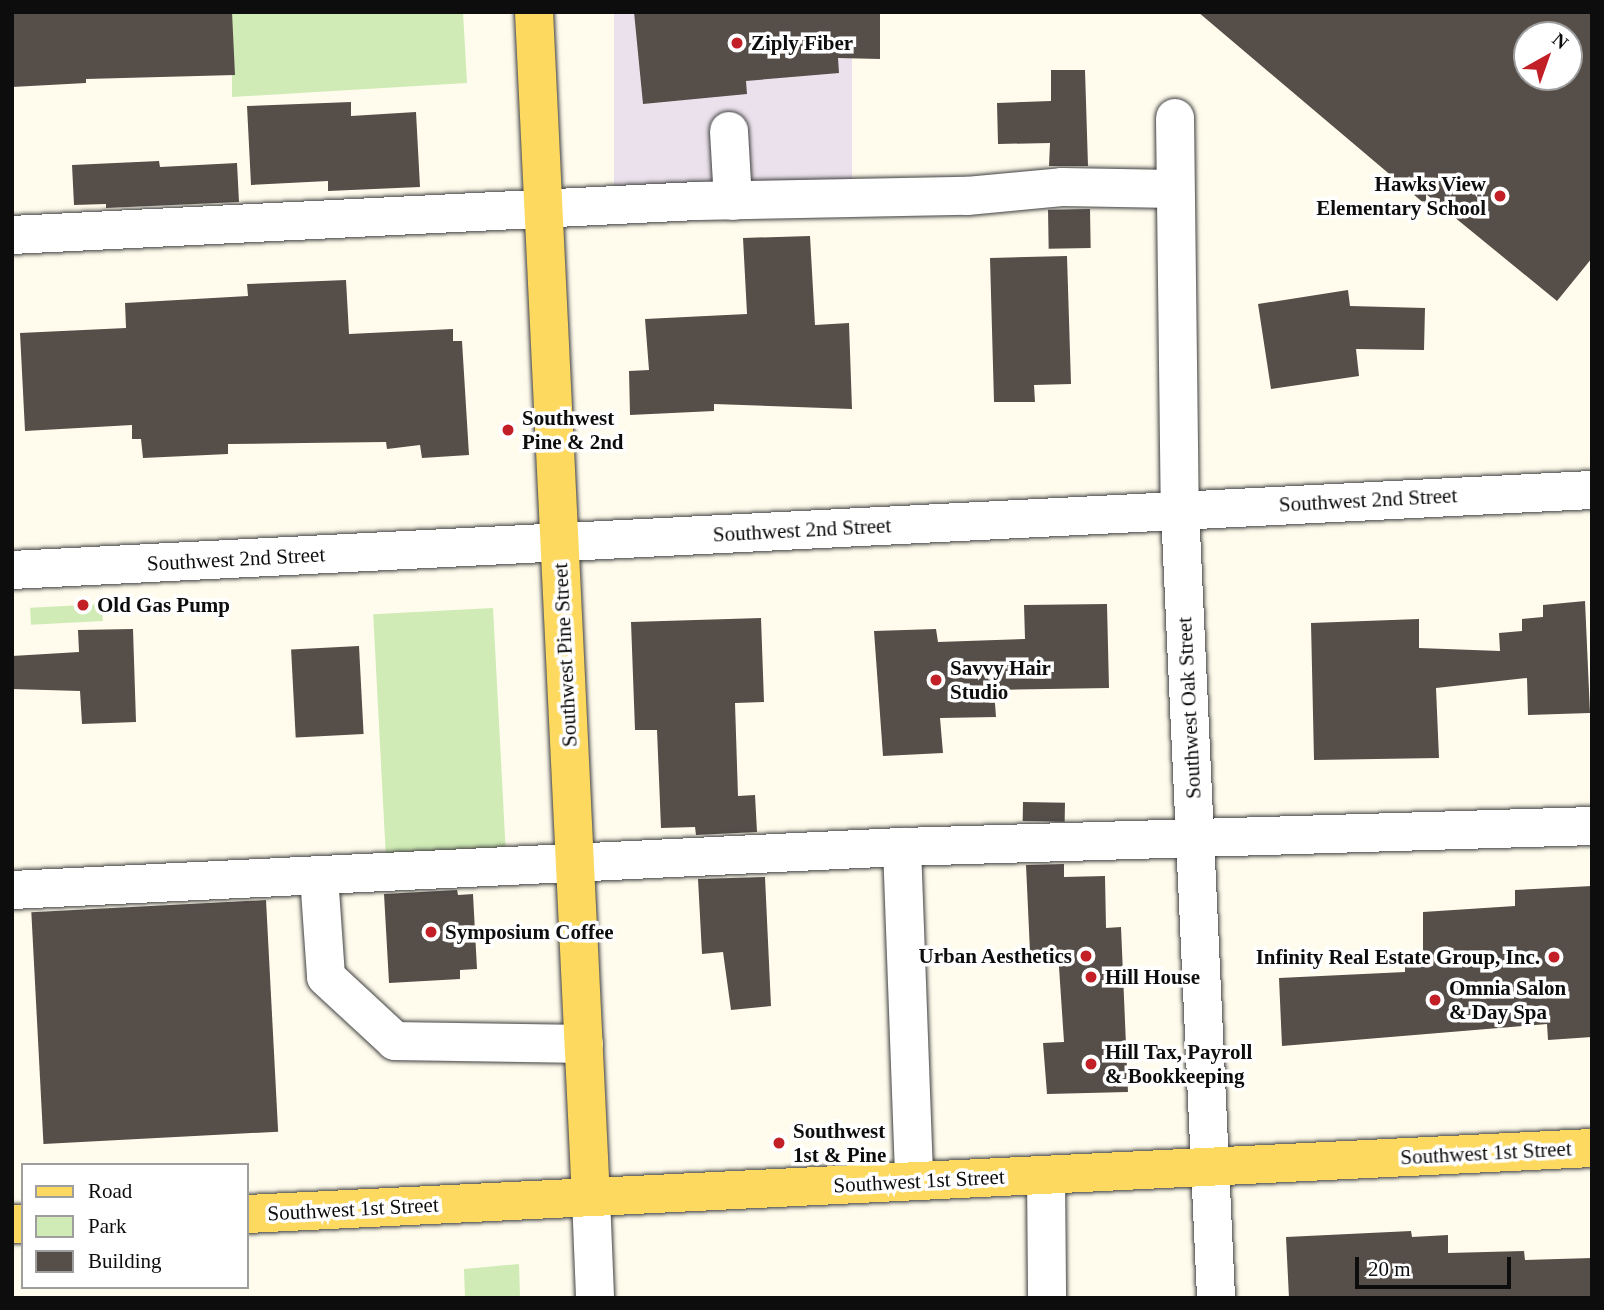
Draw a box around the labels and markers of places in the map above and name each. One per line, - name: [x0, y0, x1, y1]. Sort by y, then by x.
- place label: Ziply Fiber: [751, 30, 853, 56]
- marker: Ziply Fiber: [729, 35, 745, 51]
- place label: Hawks View Elementary School: [1316, 171, 1486, 221]
- marker: Hawks View Elementary School: [1492, 188, 1508, 204]
- place label: Southwest Pine & 2nd: [522, 405, 624, 455]
- marker: Southwest Pine & 2nd: [500, 422, 516, 438]
- place label: Old Gas Pump: [97, 592, 230, 618]
- marker: Old Gas Pump: [75, 597, 91, 613]
- place label: Savvy Hair Studio: [950, 655, 1051, 705]
- marker: Savvy Hair Studio: [928, 672, 944, 688]
- place label: Symposium Coffee: [445, 919, 614, 945]
- marker: Symposium Coffee: [423, 924, 439, 940]
- place label: Urban Aesthetics: [917, 943, 1072, 969]
- place label: Infinity Real Estate Group, Inc.: [1256, 944, 1540, 970]
- marker: Urban Aesthetics: [1078, 948, 1094, 964]
- marker: Infinity Real Estate Group, Inc.: [1546, 949, 1562, 965]
- place label: Hill House: [1105, 964, 1200, 990]
- marker: Hill House: [1083, 969, 1099, 985]
- place label: Omnia Salon & Day Spa: [1449, 975, 1566, 1025]
- marker: Omnia Salon & Day Spa: [1427, 992, 1443, 1008]
- place label: Hill Tax, Payroll & Bookkeeping: [1105, 1039, 1253, 1089]
- marker: Hill Tax, Payroll & Bookkeeping: [1083, 1056, 1099, 1072]
- place label: Southwest 1st & Pine: [793, 1118, 886, 1168]
- marker: Southwest 1st & Pine: [771, 1135, 787, 1151]

